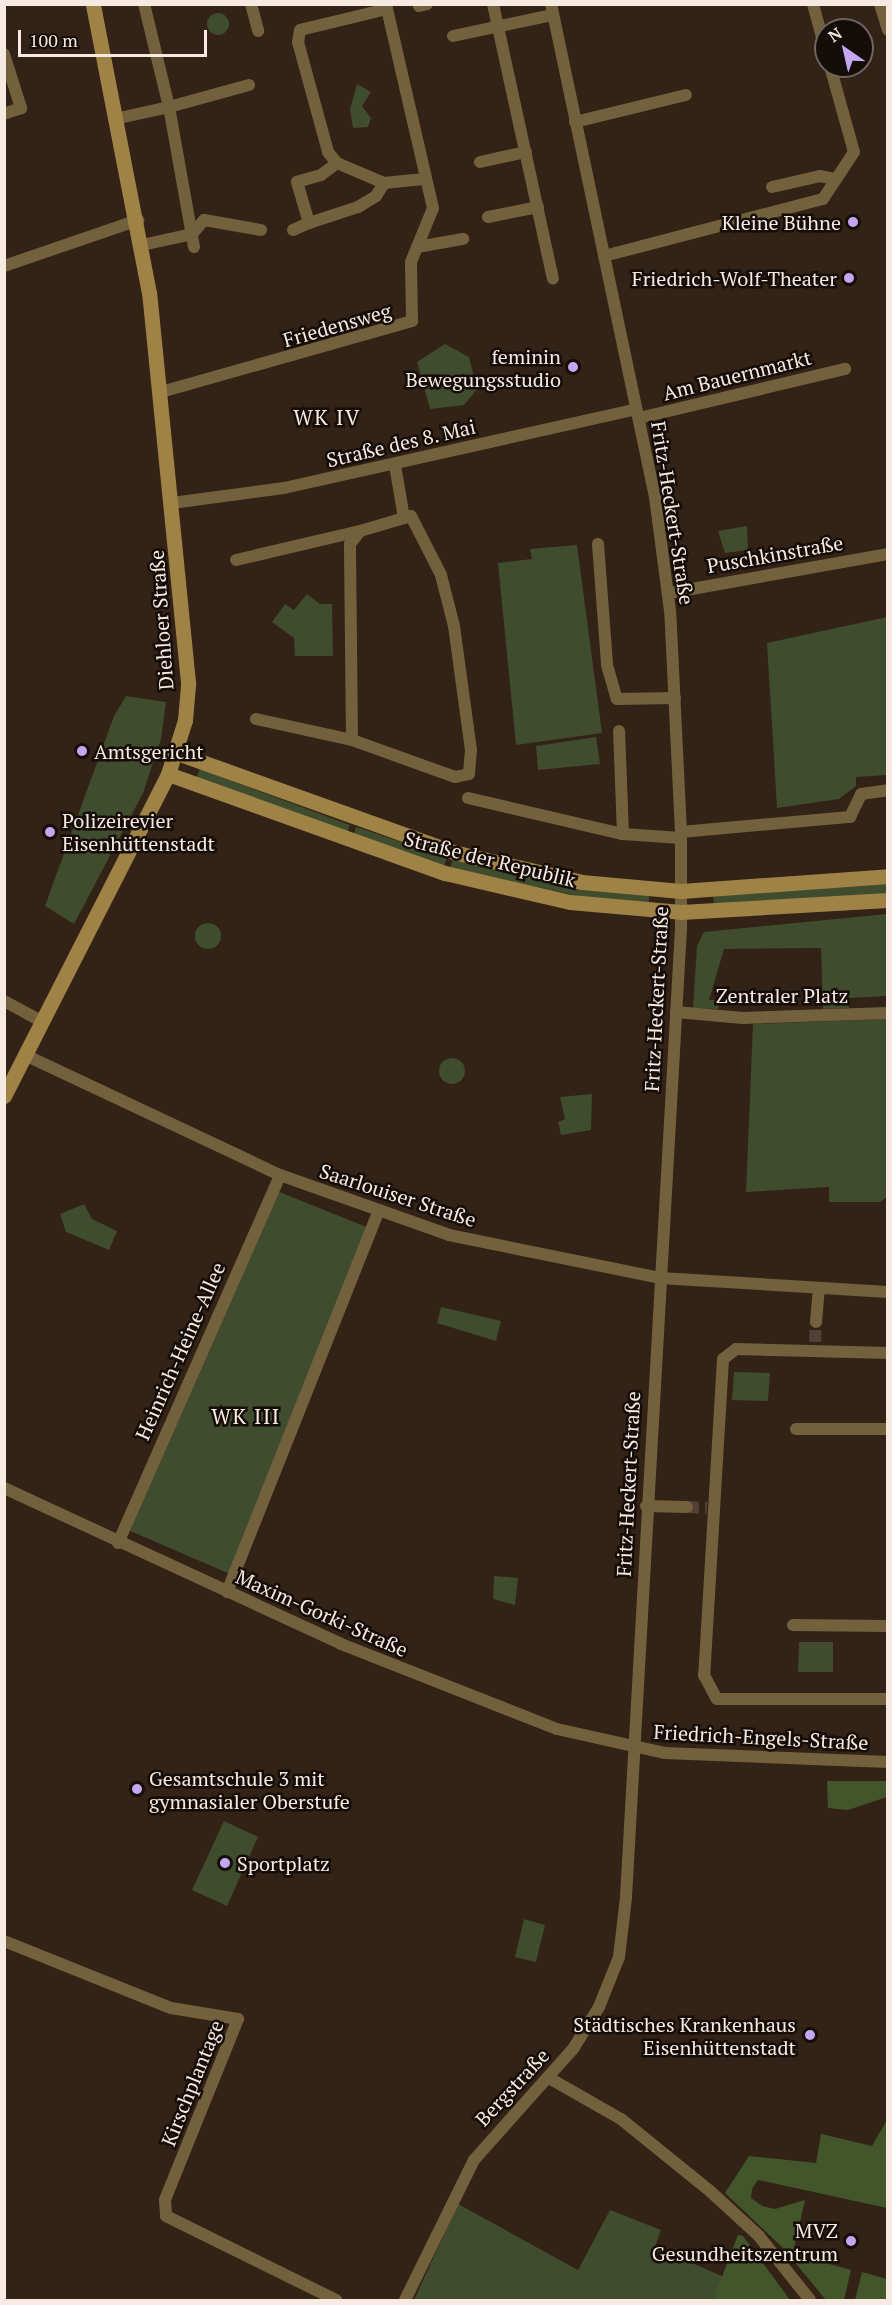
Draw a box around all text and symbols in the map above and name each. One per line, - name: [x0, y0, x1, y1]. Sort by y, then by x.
- scale bar: [21, 18, 210, 56]
- north arrow: [814, 18, 874, 78]
- text: N: [824, 22, 846, 47]
- text: 100 m: [29, 28, 78, 52]
- place label: Kleine Bühne: [722, 210, 841, 234]
- marker: Kleine Bühne: [846, 215, 860, 229]
- place label: Friedrich-Wolf-Theater: [632, 266, 837, 290]
- marker: Friedrich-Wolf-Theater: [842, 271, 856, 285]
- street label: Friedensweg: [280, 298, 394, 352]
- place label: feminin Bewegungsstudio: [405, 344, 561, 391]
- street label: Am Bauernmarkt: [660, 345, 814, 405]
- marker: feminin Bewegungsstudio: [566, 360, 580, 374]
- district label: WK IV: [293, 404, 361, 430]
- street label: Straße des 8. Mai: [324, 414, 478, 472]
- street label: Fritz-Heckert-Straße: [647, 419, 699, 607]
- street label: Puschkinstraße: [705, 530, 845, 578]
- street label: Diehloer Straße: [144, 549, 178, 691]
- place label: Amtsgericht: [94, 739, 204, 763]
- marker: Amtsgericht: [75, 744, 89, 758]
- place label: Polizeirevier Eisenhüttenstadt: [62, 808, 215, 855]
- marker: Polizeirevier Eisenhüttenstadt: [43, 825, 57, 839]
- street label: Straße der Republik: [402, 826, 578, 892]
- street label: Fritz-Heckert-Straße: [639, 906, 673, 1092]
- street label: Zentraler Platz: [716, 983, 848, 1007]
- street label: Saarlouiser Straße: [317, 1158, 479, 1232]
- street label: Heinrich-Heine-Allee: [130, 1258, 230, 1444]
- street label: Fritz-Heckert-Straße: [611, 1391, 645, 1577]
- district label: WK III: [211, 1403, 281, 1429]
- street label: Maxim-Gorki-Straße: [232, 1564, 412, 1662]
- street label: Friedrich-Engels-Straße: [653, 1719, 869, 1755]
- place label: Gesamtschule 3 mit gymnasialer Oberstufe: [149, 1766, 350, 1813]
- marker: Gesamtschule 3 mit gymnasialer Oberstufe: [130, 1782, 144, 1796]
- place label: Sportplatz: [237, 1851, 330, 1875]
- marker: Sportplatz: [218, 1856, 232, 1870]
- place label: Städtisches Krankenhaus Eisenhüttenstadt: [573, 2012, 796, 2059]
- street label: Kirschplantage: [156, 2016, 228, 2150]
- marker: Städtisches Krankenhaus Eisenhüttenstadt: [801, 2026, 819, 2044]
- street label: Bergstraße: [470, 2043, 554, 2131]
- place label: MVZ Gesundheitszentrum: [652, 2218, 838, 2265]
- marker: MVZ Gesundheitszentrum: [842, 2232, 860, 2250]

